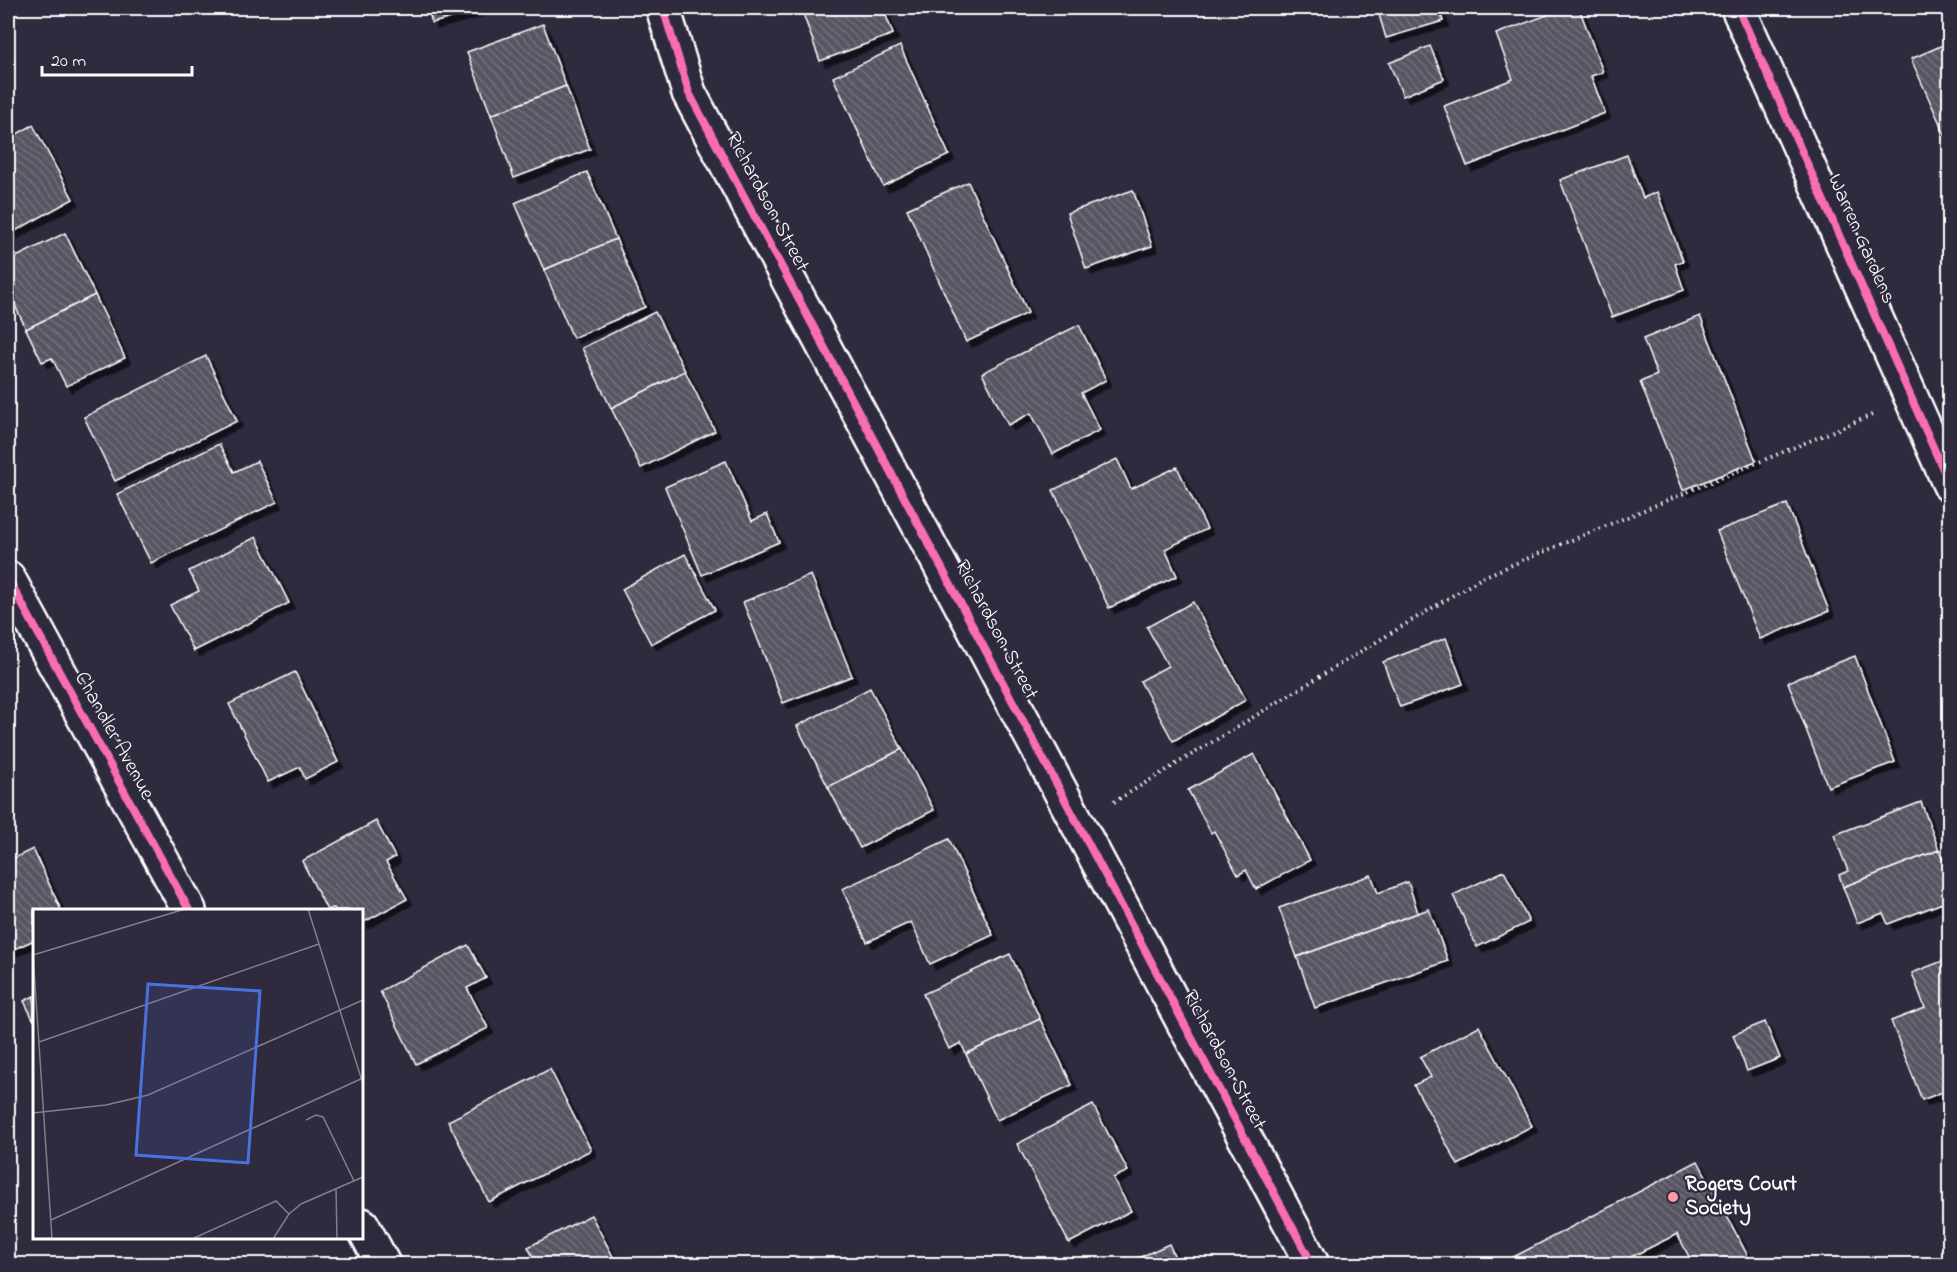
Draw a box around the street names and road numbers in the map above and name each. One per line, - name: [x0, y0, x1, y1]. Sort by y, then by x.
- street label: Richardson Street: [717, 127, 817, 277]
- street label: Warren Gardens: [1819, 169, 1903, 309]
- street label: Richardson Street: [946, 555, 1046, 705]
- street label: Chandler Avenue: [66, 666, 162, 806]
- street label: Richardson Street: [1174, 985, 1274, 1135]

